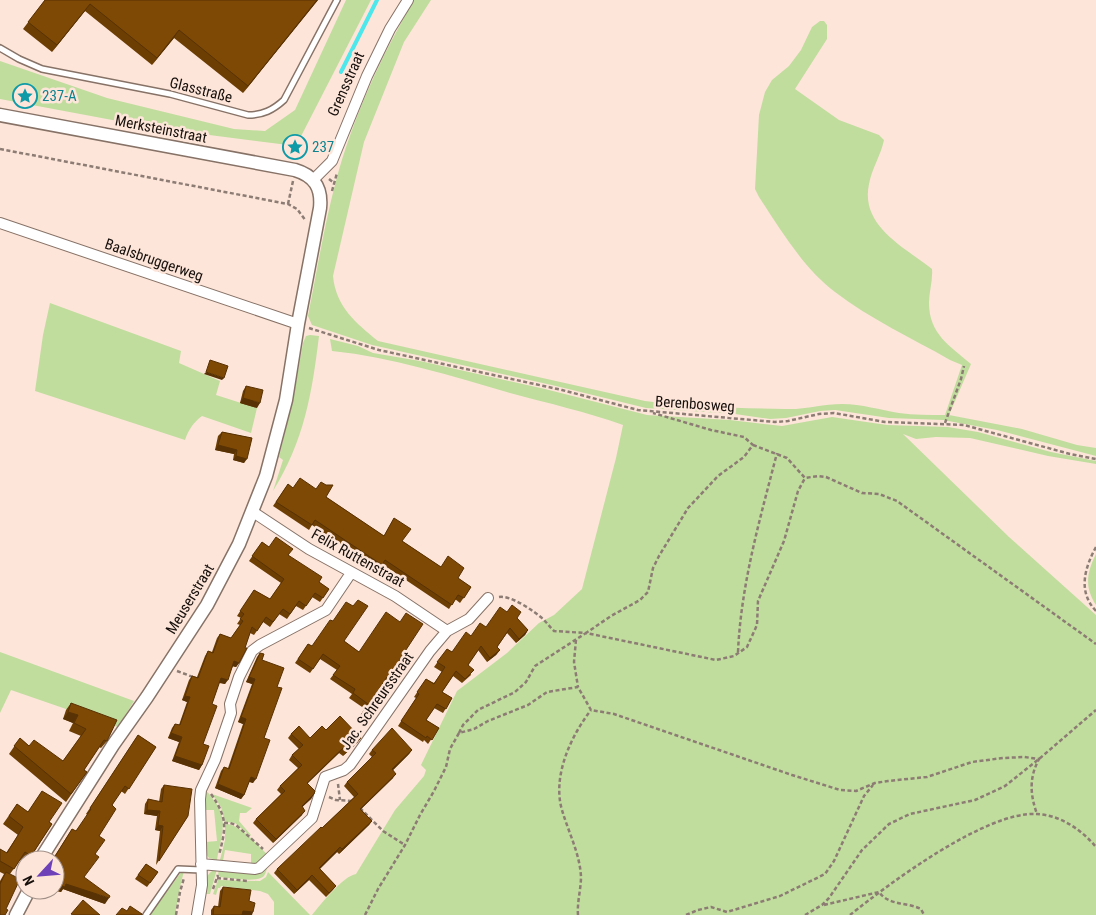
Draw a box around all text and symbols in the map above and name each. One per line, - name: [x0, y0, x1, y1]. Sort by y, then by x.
- street label: Grensstraat: [324, 49, 368, 119]
- street label: Glasstraße: [168, 74, 234, 106]
- place icon: 237-A: [12, 83, 38, 109]
- place label: 237-A: [42, 87, 77, 105]
- street label: Merksteinstraat: [114, 111, 208, 147]
- place icon: 237: [282, 134, 308, 160]
- place label: 237: [312, 138, 334, 156]
- street label: Baalsbruggerweg: [102, 235, 206, 285]
- street label: Berenbosweg: [655, 392, 735, 416]
- street label: Felix Ruttenstraat: [308, 525, 408, 591]
- street label: Meuserstraat: [162, 561, 218, 637]
- street label: Jac. Schreursstraat: [337, 649, 417, 753]
- north arrow: [15, 850, 65, 900]
- text: N: [19, 873, 37, 888]

